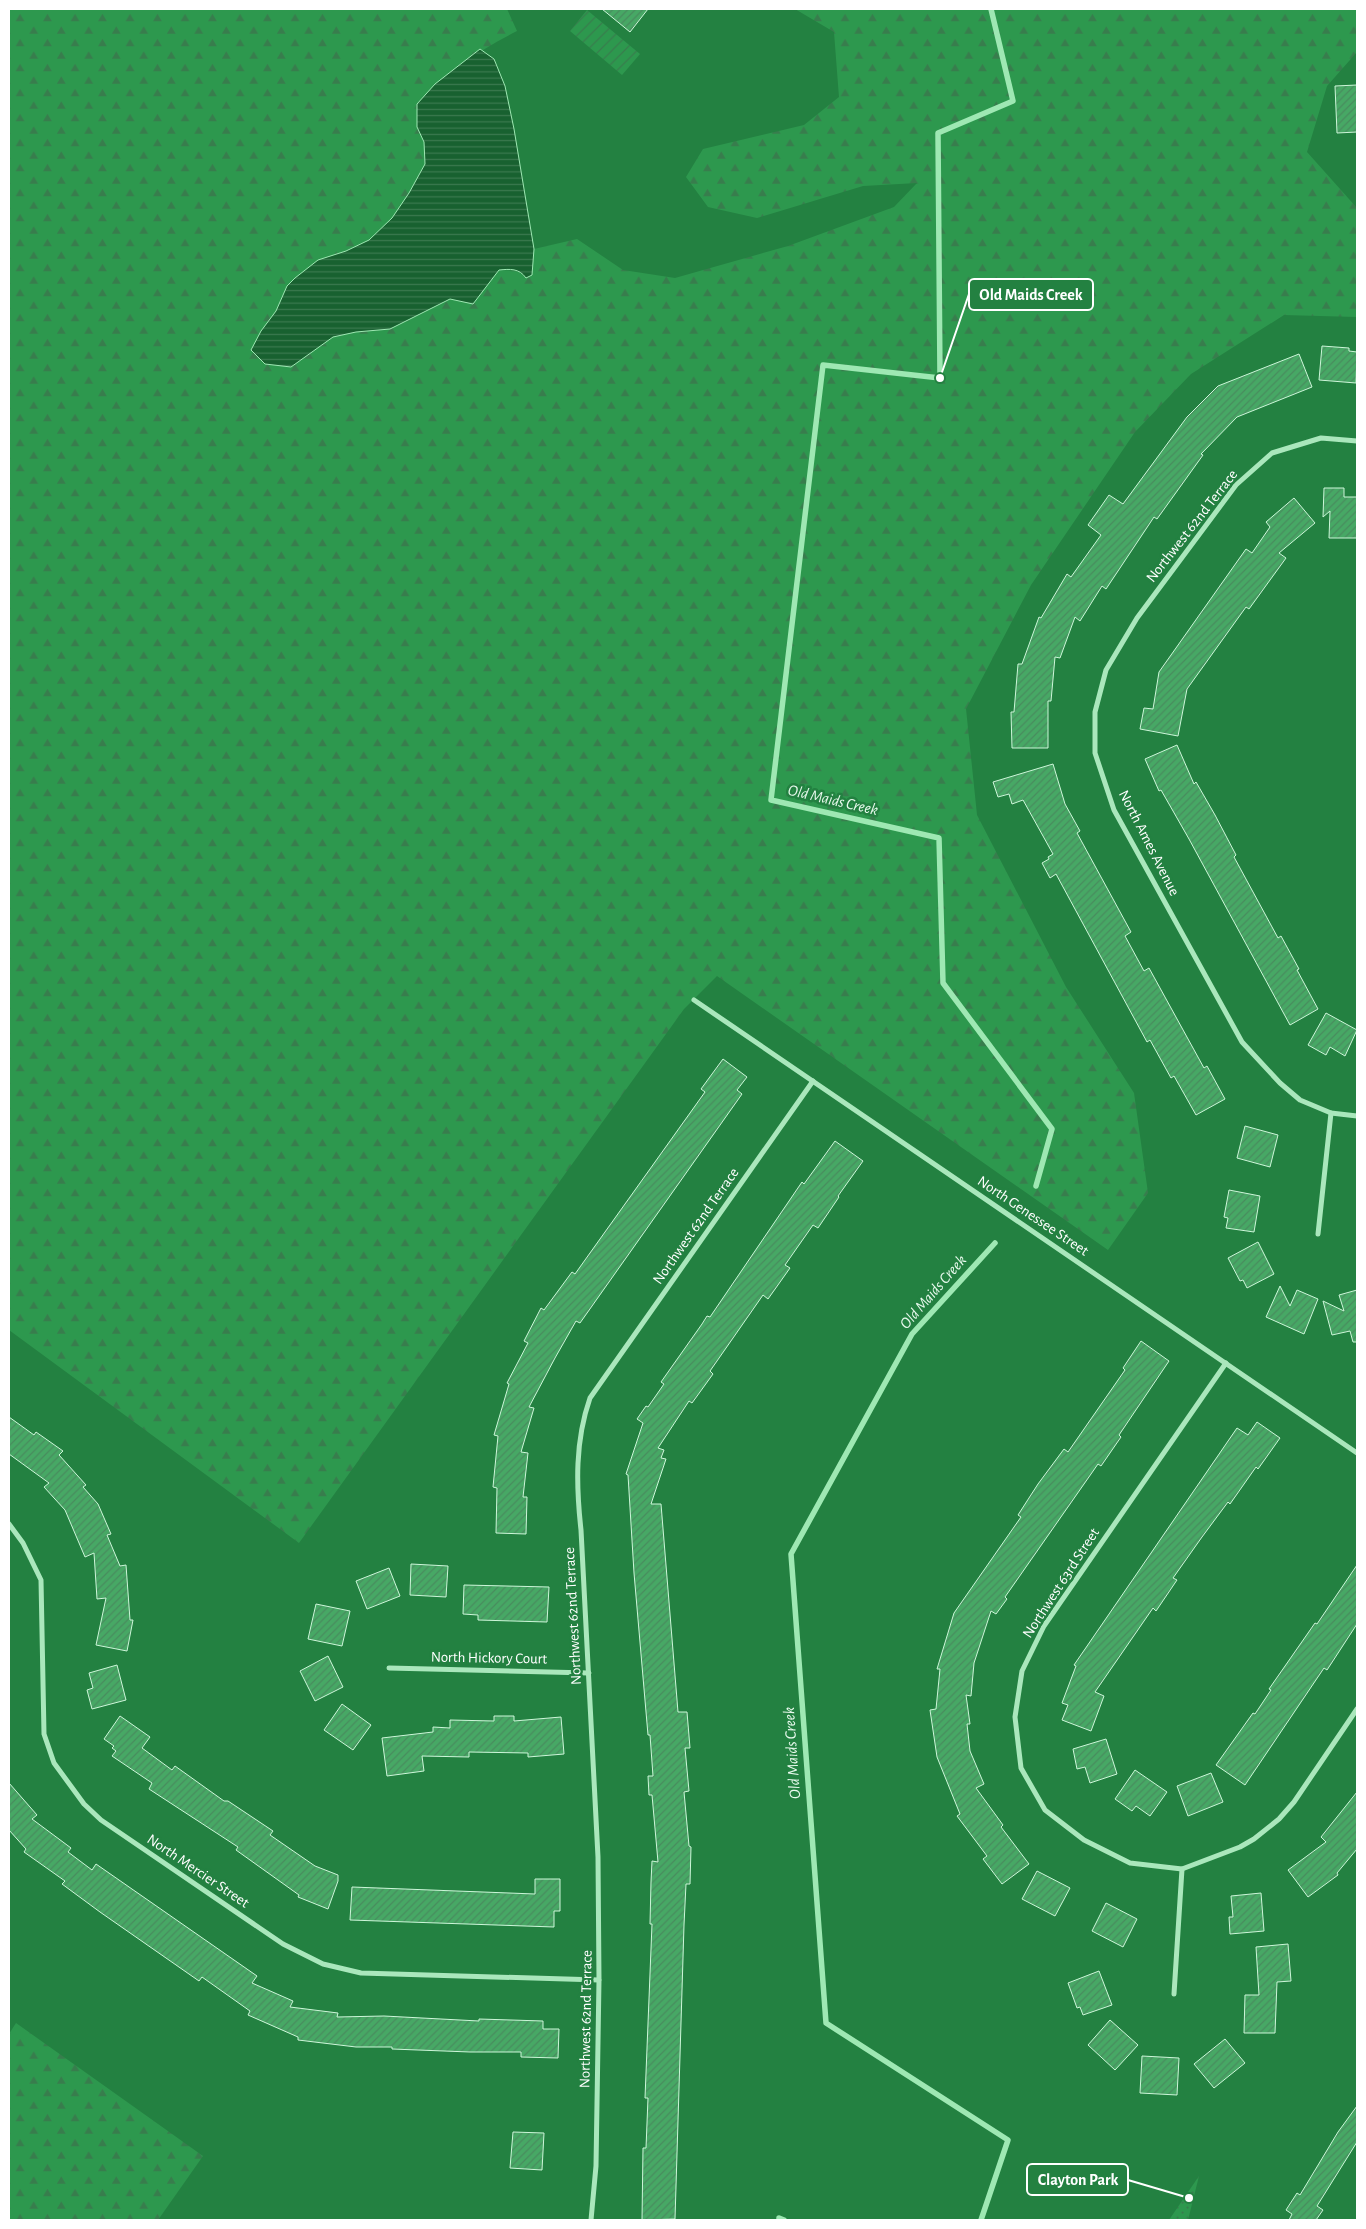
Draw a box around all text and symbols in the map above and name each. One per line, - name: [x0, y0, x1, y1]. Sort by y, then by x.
- callout: Old Maids Creek: [969, 279, 1093, 310]
- text: Old Maids Creek: [979, 287, 1083, 303]
- street label: Northwest 62nd Terrace: [1144, 467, 1241, 585]
- water label: Old Maids Creek: [786, 782, 880, 818]
- street label: North Ames Avenue: [1116, 788, 1182, 898]
- street label: Northwest 62nd Terrace: [650, 1165, 742, 1287]
- street label: North Genessee Street: [975, 1173, 1091, 1259]
- water label: Old Maids Creek: [897, 1252, 969, 1332]
- street label: Northwest 63rd Street: [1020, 1525, 1102, 1641]
- street label: Northwest 62nd Terrace: [562, 1547, 584, 1685]
- street label: North Hickory Court: [431, 1649, 548, 1667]
- water label: Old Maids Creek: [781, 1706, 803, 1800]
- street label: North Mercier Street: [144, 1831, 252, 1911]
- street label: Northwest 62nd Terrace: [577, 1950, 595, 2088]
- callout: Clayton Park: [1027, 2164, 1128, 2195]
- text: Clayton Park: [1038, 2172, 1118, 2189]

